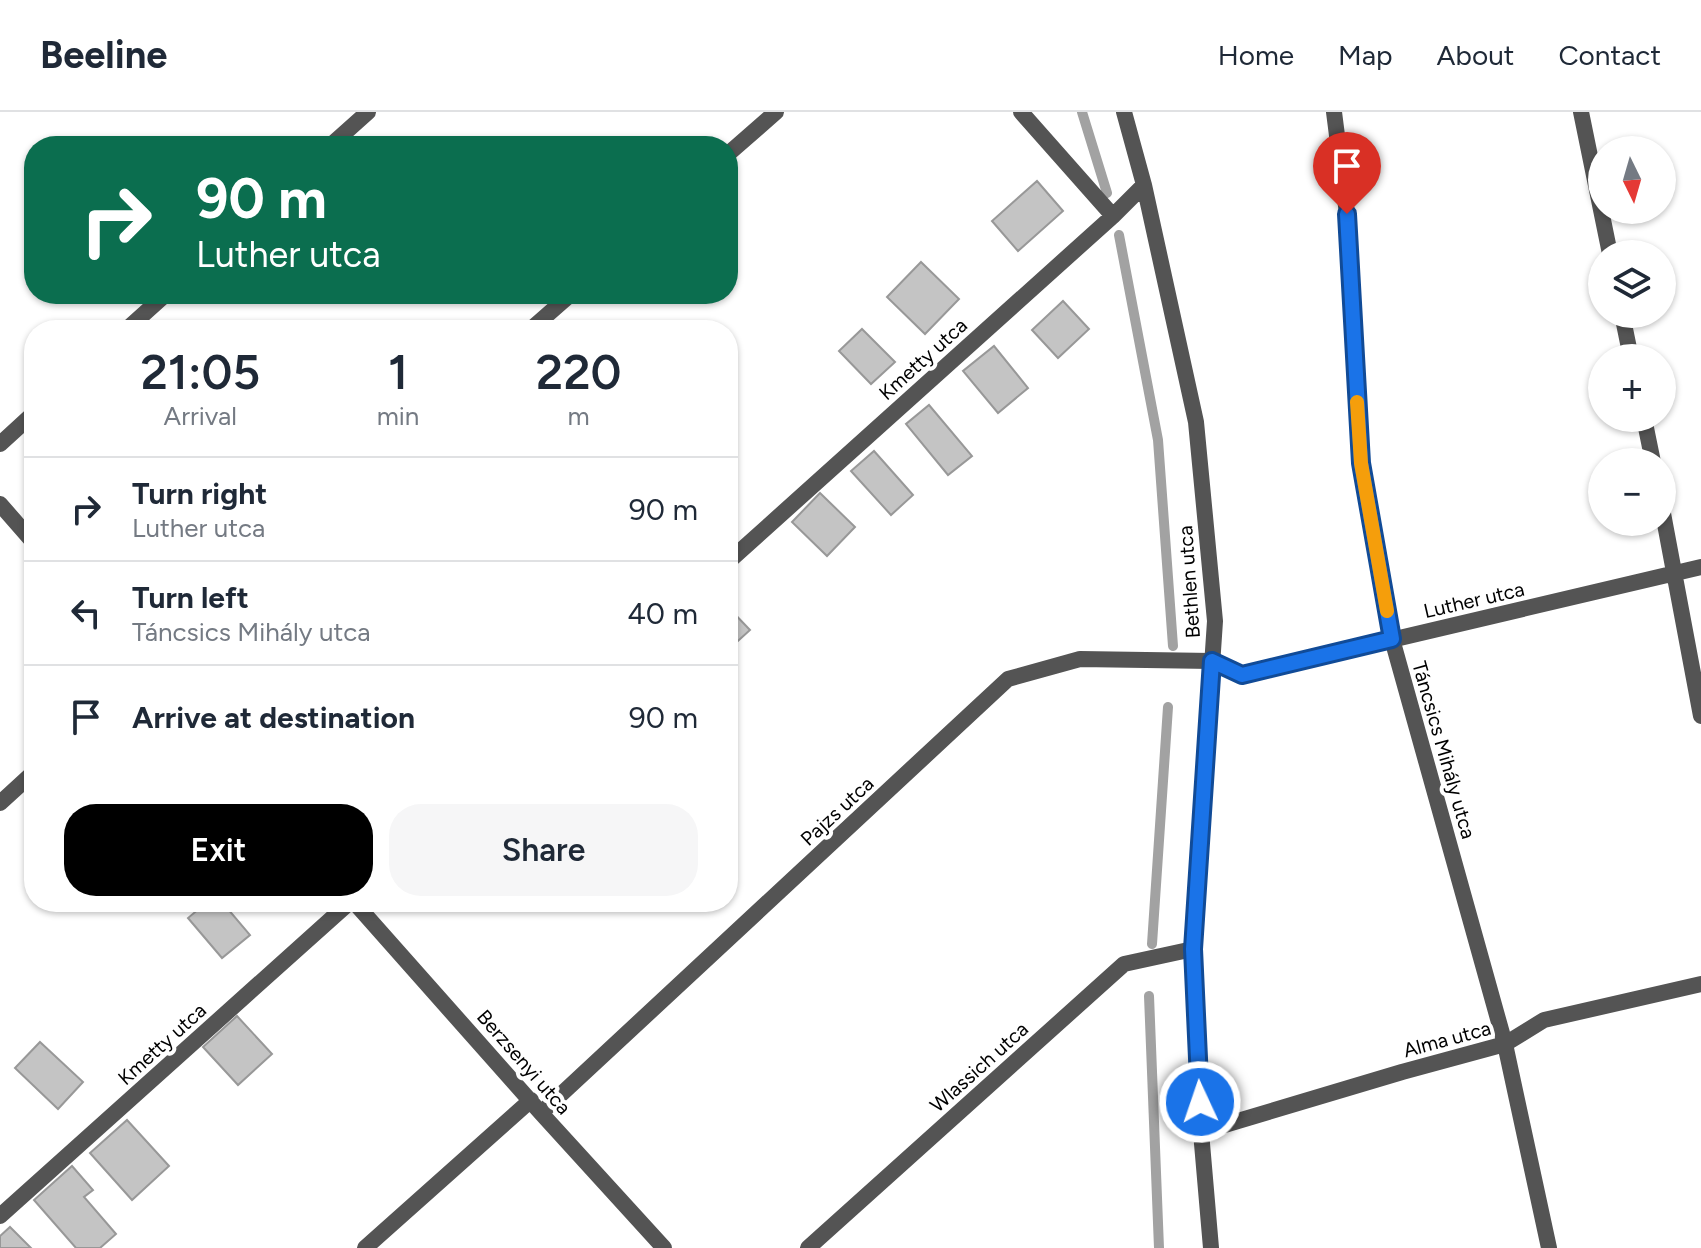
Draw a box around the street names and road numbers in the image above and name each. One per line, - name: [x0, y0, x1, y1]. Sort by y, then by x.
- street label: Kmetty utca: [874, 313, 972, 405]
- street label: Bethlen utca: [1173, 525, 1205, 639]
- street label: Luther utca: [1421, 577, 1527, 623]
- street label: Táncsics Mihály utca: [1407, 659, 1481, 841]
- street label: Pajzs utca: [796, 771, 878, 851]
- street label: Kmetty utca: [113, 998, 211, 1090]
- street label: Berzsenyi utca: [472, 1005, 576, 1119]
- street label: Alma utca: [1401, 1016, 1493, 1062]
- street label: Wlassich utca: [925, 1017, 1033, 1117]

